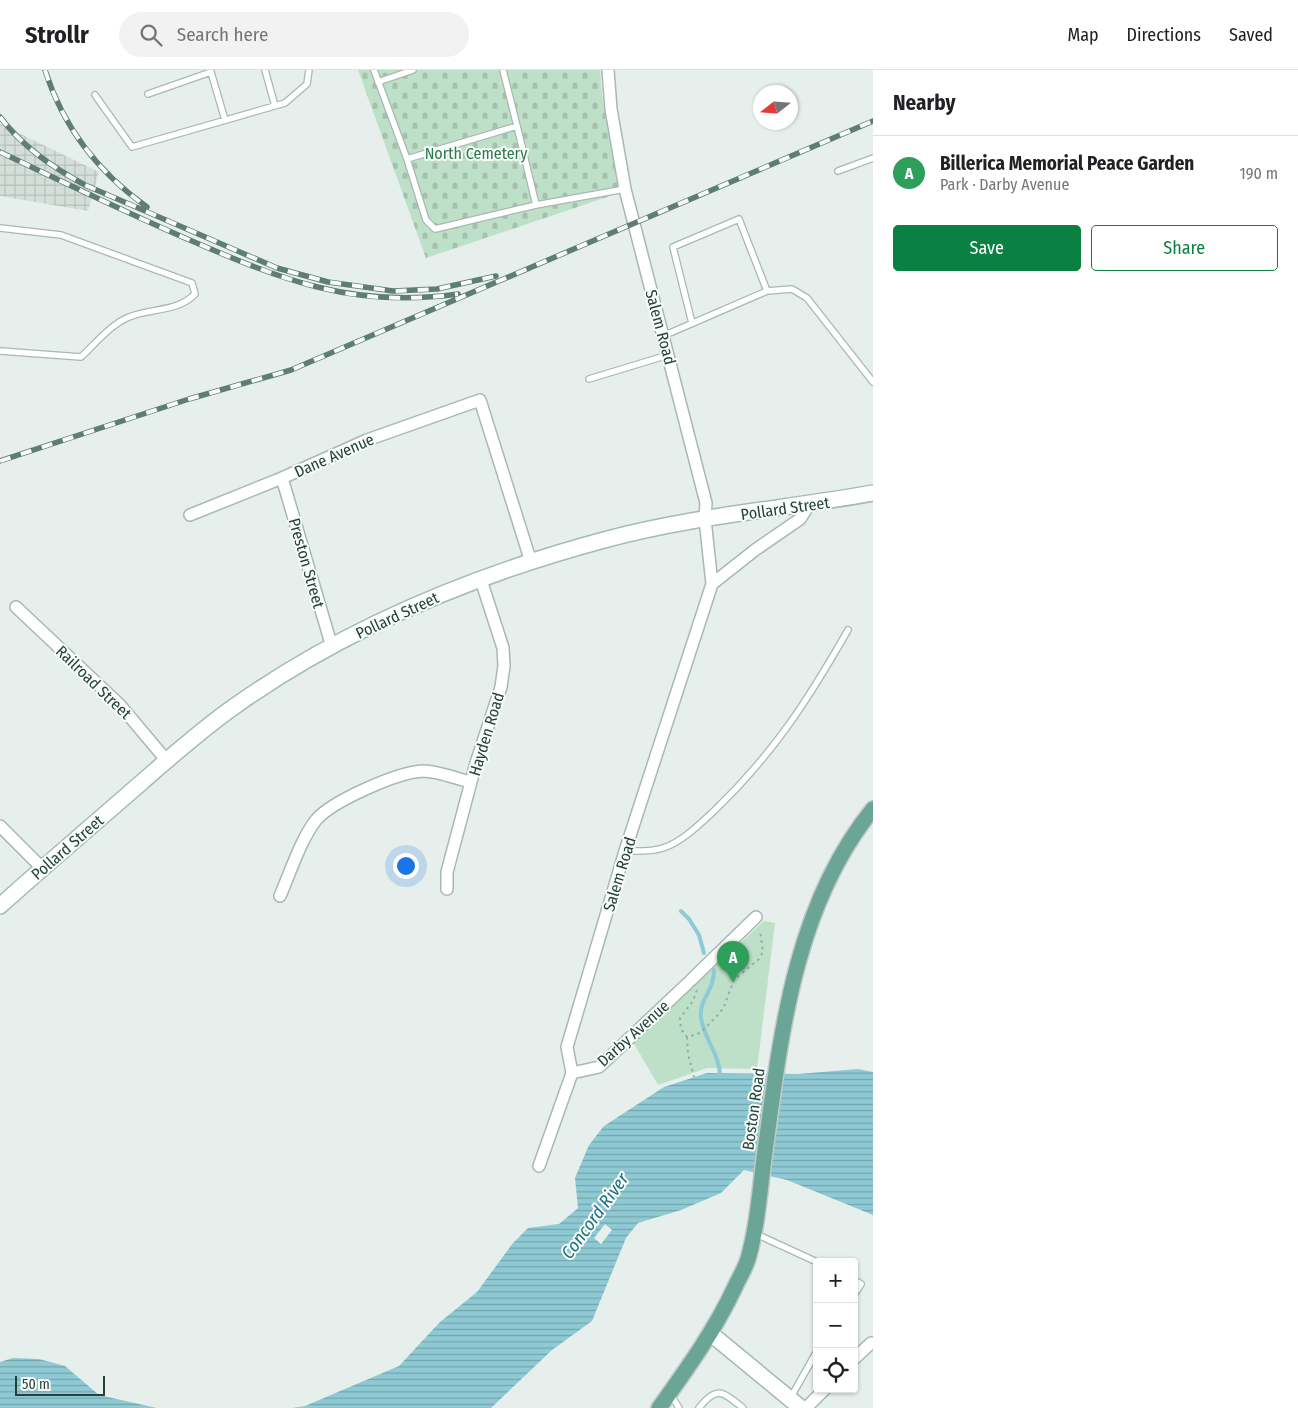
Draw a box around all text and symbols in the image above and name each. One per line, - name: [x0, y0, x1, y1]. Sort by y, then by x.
- search box: [119, 12, 469, 57]
- text: Strollr: [25, 21, 89, 49]
- icon: search: [137, 21, 165, 49]
- text: Search here: [177, 23, 268, 46]
- text: Map: [1067, 24, 1099, 46]
- text: Directions: [1127, 24, 1201, 46]
- text: Saved: [1229, 24, 1273, 46]
- north arrow: [753, 85, 798, 130]
- text: Nearby: [893, 90, 955, 116]
- park label: North Cemetery: [425, 144, 528, 163]
- text: Billerica Memorial Peace Garden: [940, 152, 1194, 175]
- text: A: [905, 164, 913, 183]
- text: 190 m: [1240, 164, 1278, 183]
- text: Park · Darby Avenue: [940, 175, 1069, 194]
- button: Save: [893, 225, 1081, 271]
- button: Share: [1091, 225, 1278, 271]
- street label: Salem Road: [641, 288, 680, 367]
- street label: Dane Avenue: [291, 429, 377, 481]
- street label: Pollard Street: [740, 493, 831, 524]
- street label: Preston Street: [285, 516, 329, 611]
- street label: Pollard Street: [353, 588, 442, 643]
- street label: Railroad Street: [52, 642, 136, 724]
- street label: Hayden Road: [465, 690, 508, 778]
- street label: Pollard Street: [27, 810, 108, 884]
- street label: Salem Road: [599, 835, 640, 914]
- your location: [393, 853, 419, 879]
- pin: A: [717, 941, 749, 982]
- street label: Darby Avenue: [594, 996, 673, 1071]
- street label: Boston Road: [738, 1067, 769, 1151]
- water label: Concord River: [556, 1168, 634, 1263]
- map controls: [813, 1258, 858, 1393]
- button: +: [813, 1258, 858, 1303]
- button: −: [813, 1303, 858, 1348]
- button: locate: [813, 1348, 858, 1393]
- scale bar: [15, 1373, 105, 1396]
- text: 50 m: [22, 1376, 50, 1393]

